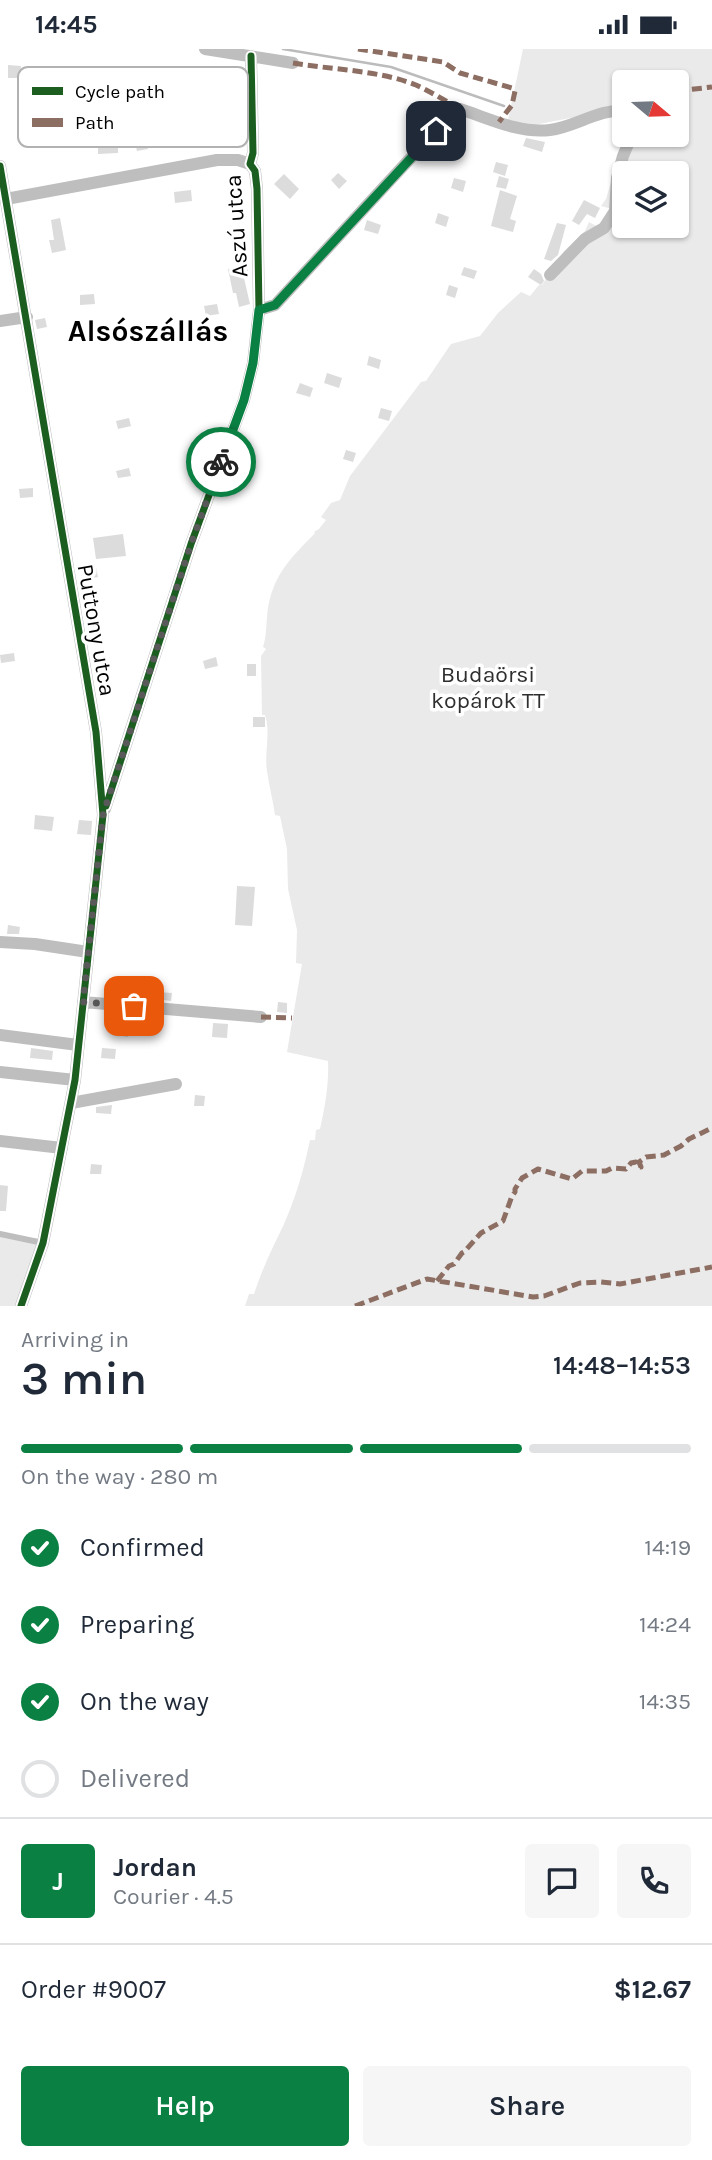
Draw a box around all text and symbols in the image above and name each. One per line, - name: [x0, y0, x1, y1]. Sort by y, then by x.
- text: 14:45: [35, 9, 97, 40]
- legend: [18, 67, 248, 147]
- north arrow: [612, 70, 690, 147]
- map controls: [612, 70, 689, 238]
- text: Cycle path: [75, 81, 165, 103]
- pin: [406, 101, 466, 161]
- text: Path: [75, 112, 115, 134]
- icon: home: [417, 112, 455, 150]
- button: layers: [612, 161, 689, 238]
- street label: Aszú utca: [219, 174, 254, 278]
- district label: Alsószállás: [68, 313, 228, 349]
- courier: [186, 427, 256, 497]
- icon: bike: [202, 443, 240, 481]
- street label: Puttony utca: [72, 562, 121, 698]
- park label: Budaörsi kopárok TT: [431, 661, 545, 714]
- pin: [104, 976, 164, 1036]
- icon: bag: [115, 987, 153, 1025]
- text: Arriving in: [21, 1326, 129, 1353]
- text: 14:48–14:53: [553, 1350, 691, 1381]
- text: 3 min: [21, 1352, 147, 1406]
- text: On the way · 280 m: [21, 1463, 218, 1490]
- icon: check: [21, 1529, 59, 1567]
- text: Confirmed: [80, 1532, 205, 1563]
- text: 14:19: [644, 1534, 691, 1561]
- icon: check: [21, 1606, 59, 1644]
- text: Preparing: [80, 1609, 194, 1640]
- text: 14:24: [639, 1611, 691, 1638]
- icon: check: [21, 1683, 59, 1721]
- text: On the way: [80, 1686, 209, 1717]
- text: 14:35: [639, 1688, 691, 1715]
- text: Delivered: [80, 1763, 190, 1794]
- button: chat: [525, 1844, 599, 1918]
- button: phone: [617, 1844, 691, 1918]
- text: Jordan: [113, 1852, 197, 1883]
- text: J: [52, 1866, 64, 1897]
- text: Courier · 4.5: [113, 1883, 234, 1910]
- text: Order #9007: [21, 1974, 166, 2005]
- text: $12.67: [614, 1974, 691, 2005]
- button: Help: [21, 2066, 349, 2146]
- button: Share: [363, 2066, 691, 2146]

